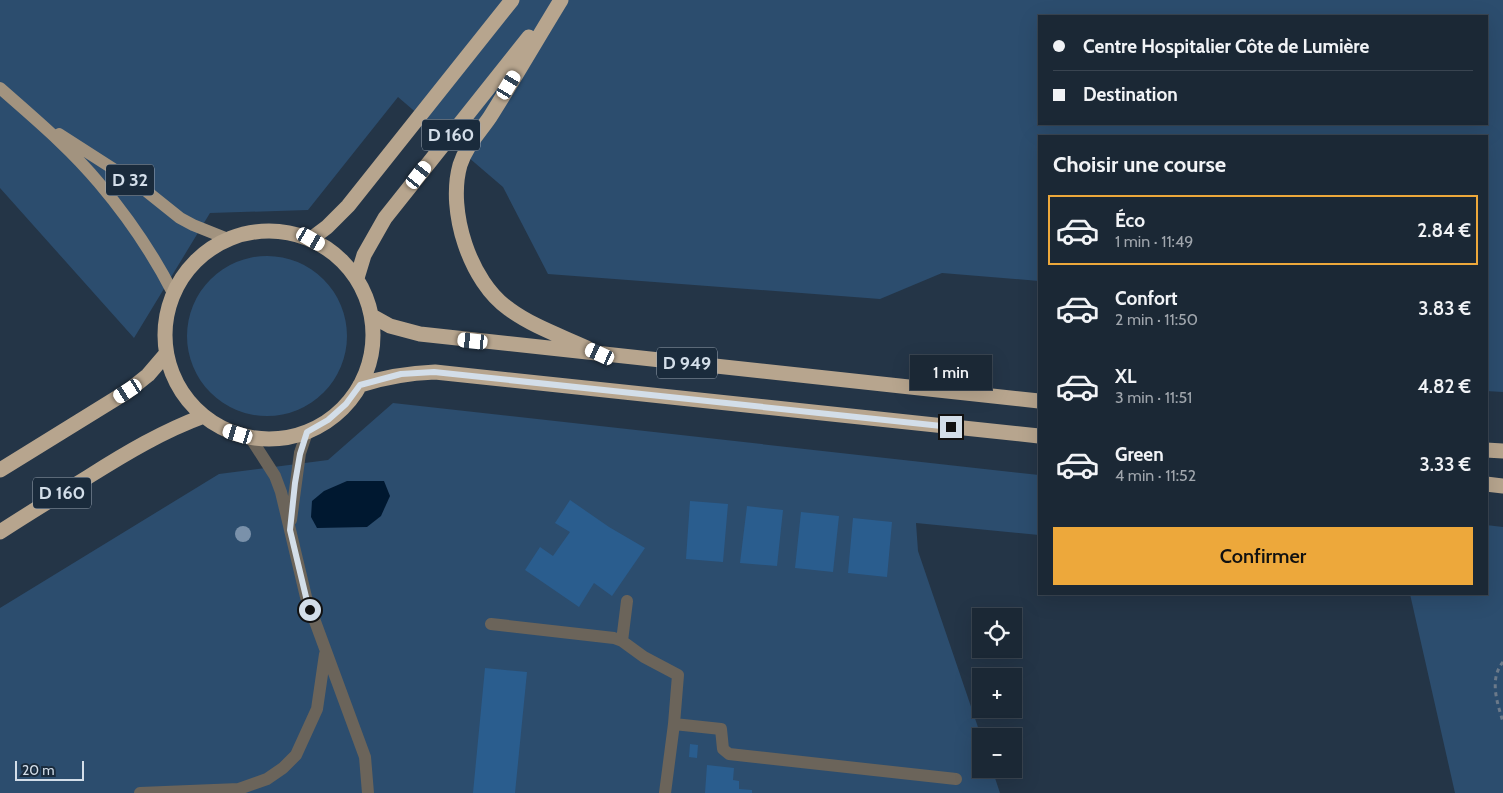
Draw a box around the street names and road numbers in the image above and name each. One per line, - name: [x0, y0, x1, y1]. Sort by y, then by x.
- road number: D 160: [422, 120, 480, 150]
- road number: D 32: [106, 164, 154, 196]
- road number: D 949: [657, 348, 717, 378]
- road number: D 160: [33, 478, 91, 508]

